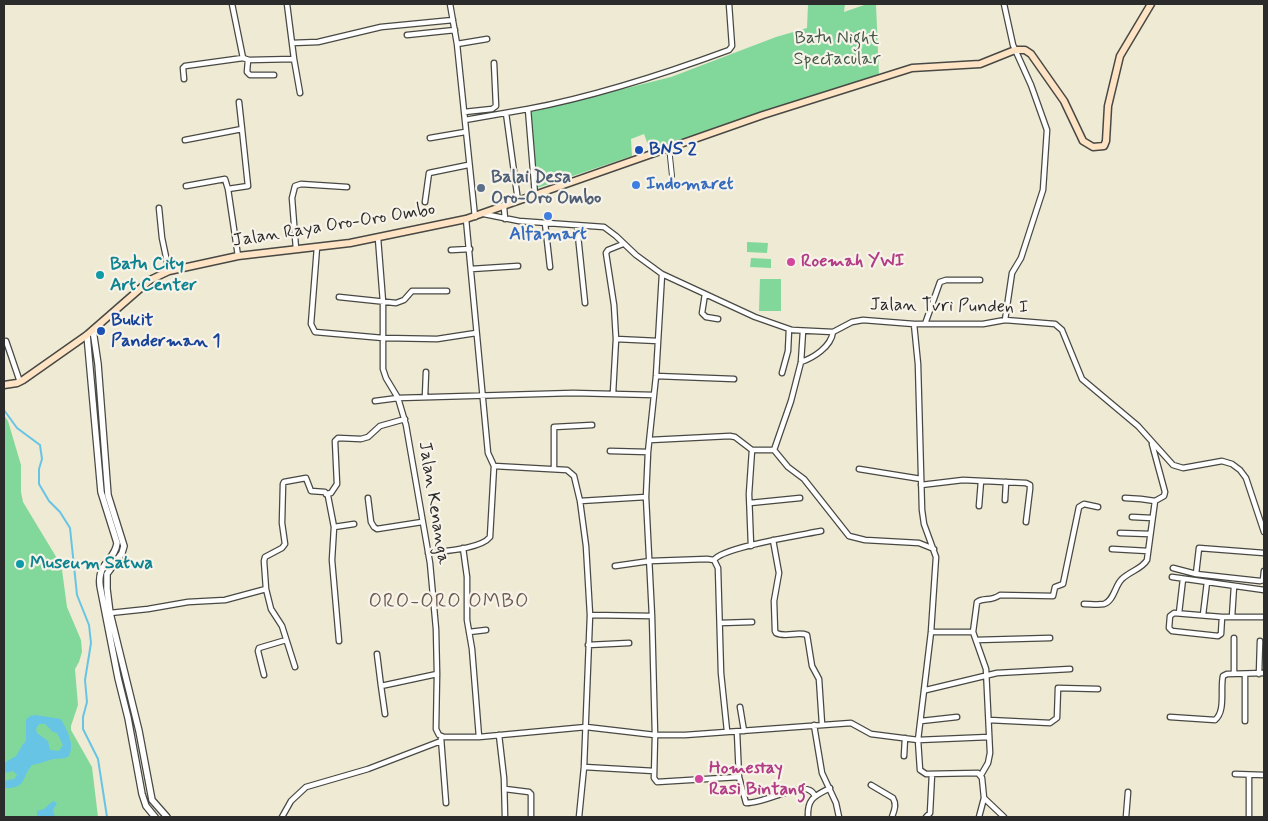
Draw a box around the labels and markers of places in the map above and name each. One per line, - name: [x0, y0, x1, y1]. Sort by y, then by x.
- place label: BNS 2: [649, 139, 697, 161]
- marker: BNS 2: [633, 144, 645, 156]
- place label: Balai Desa Oro-Oro Ombo: [491, 167, 601, 210]
- place label: Indomaret: [646, 174, 734, 196]
- marker: Indomaret: [630, 179, 642, 191]
- marker: Balai Desa Oro-Oro Ombo: [475, 182, 487, 194]
- marker: Alfamart: [542, 210, 554, 222]
- place label: Alfamart: [509, 224, 587, 246]
- place label: Roemah YWI: [801, 251, 904, 273]
- place label: Batu City Art Center: [110, 254, 197, 296]
- marker: Roemah YWI: [785, 256, 797, 268]
- marker: Batu City Art Center: [94, 269, 106, 281]
- place label: Bukit Panderman 1: [111, 310, 221, 352]
- marker: Bukit Panderman 1: [95, 325, 107, 337]
- place label: Museum Satwa: [30, 553, 153, 575]
- marker: Museum Satwa: [14, 558, 26, 570]
- place label: Homestay Rasi Bintang: [709, 758, 806, 801]
- marker: Homestay Rasi Bintang: [693, 773, 705, 785]

